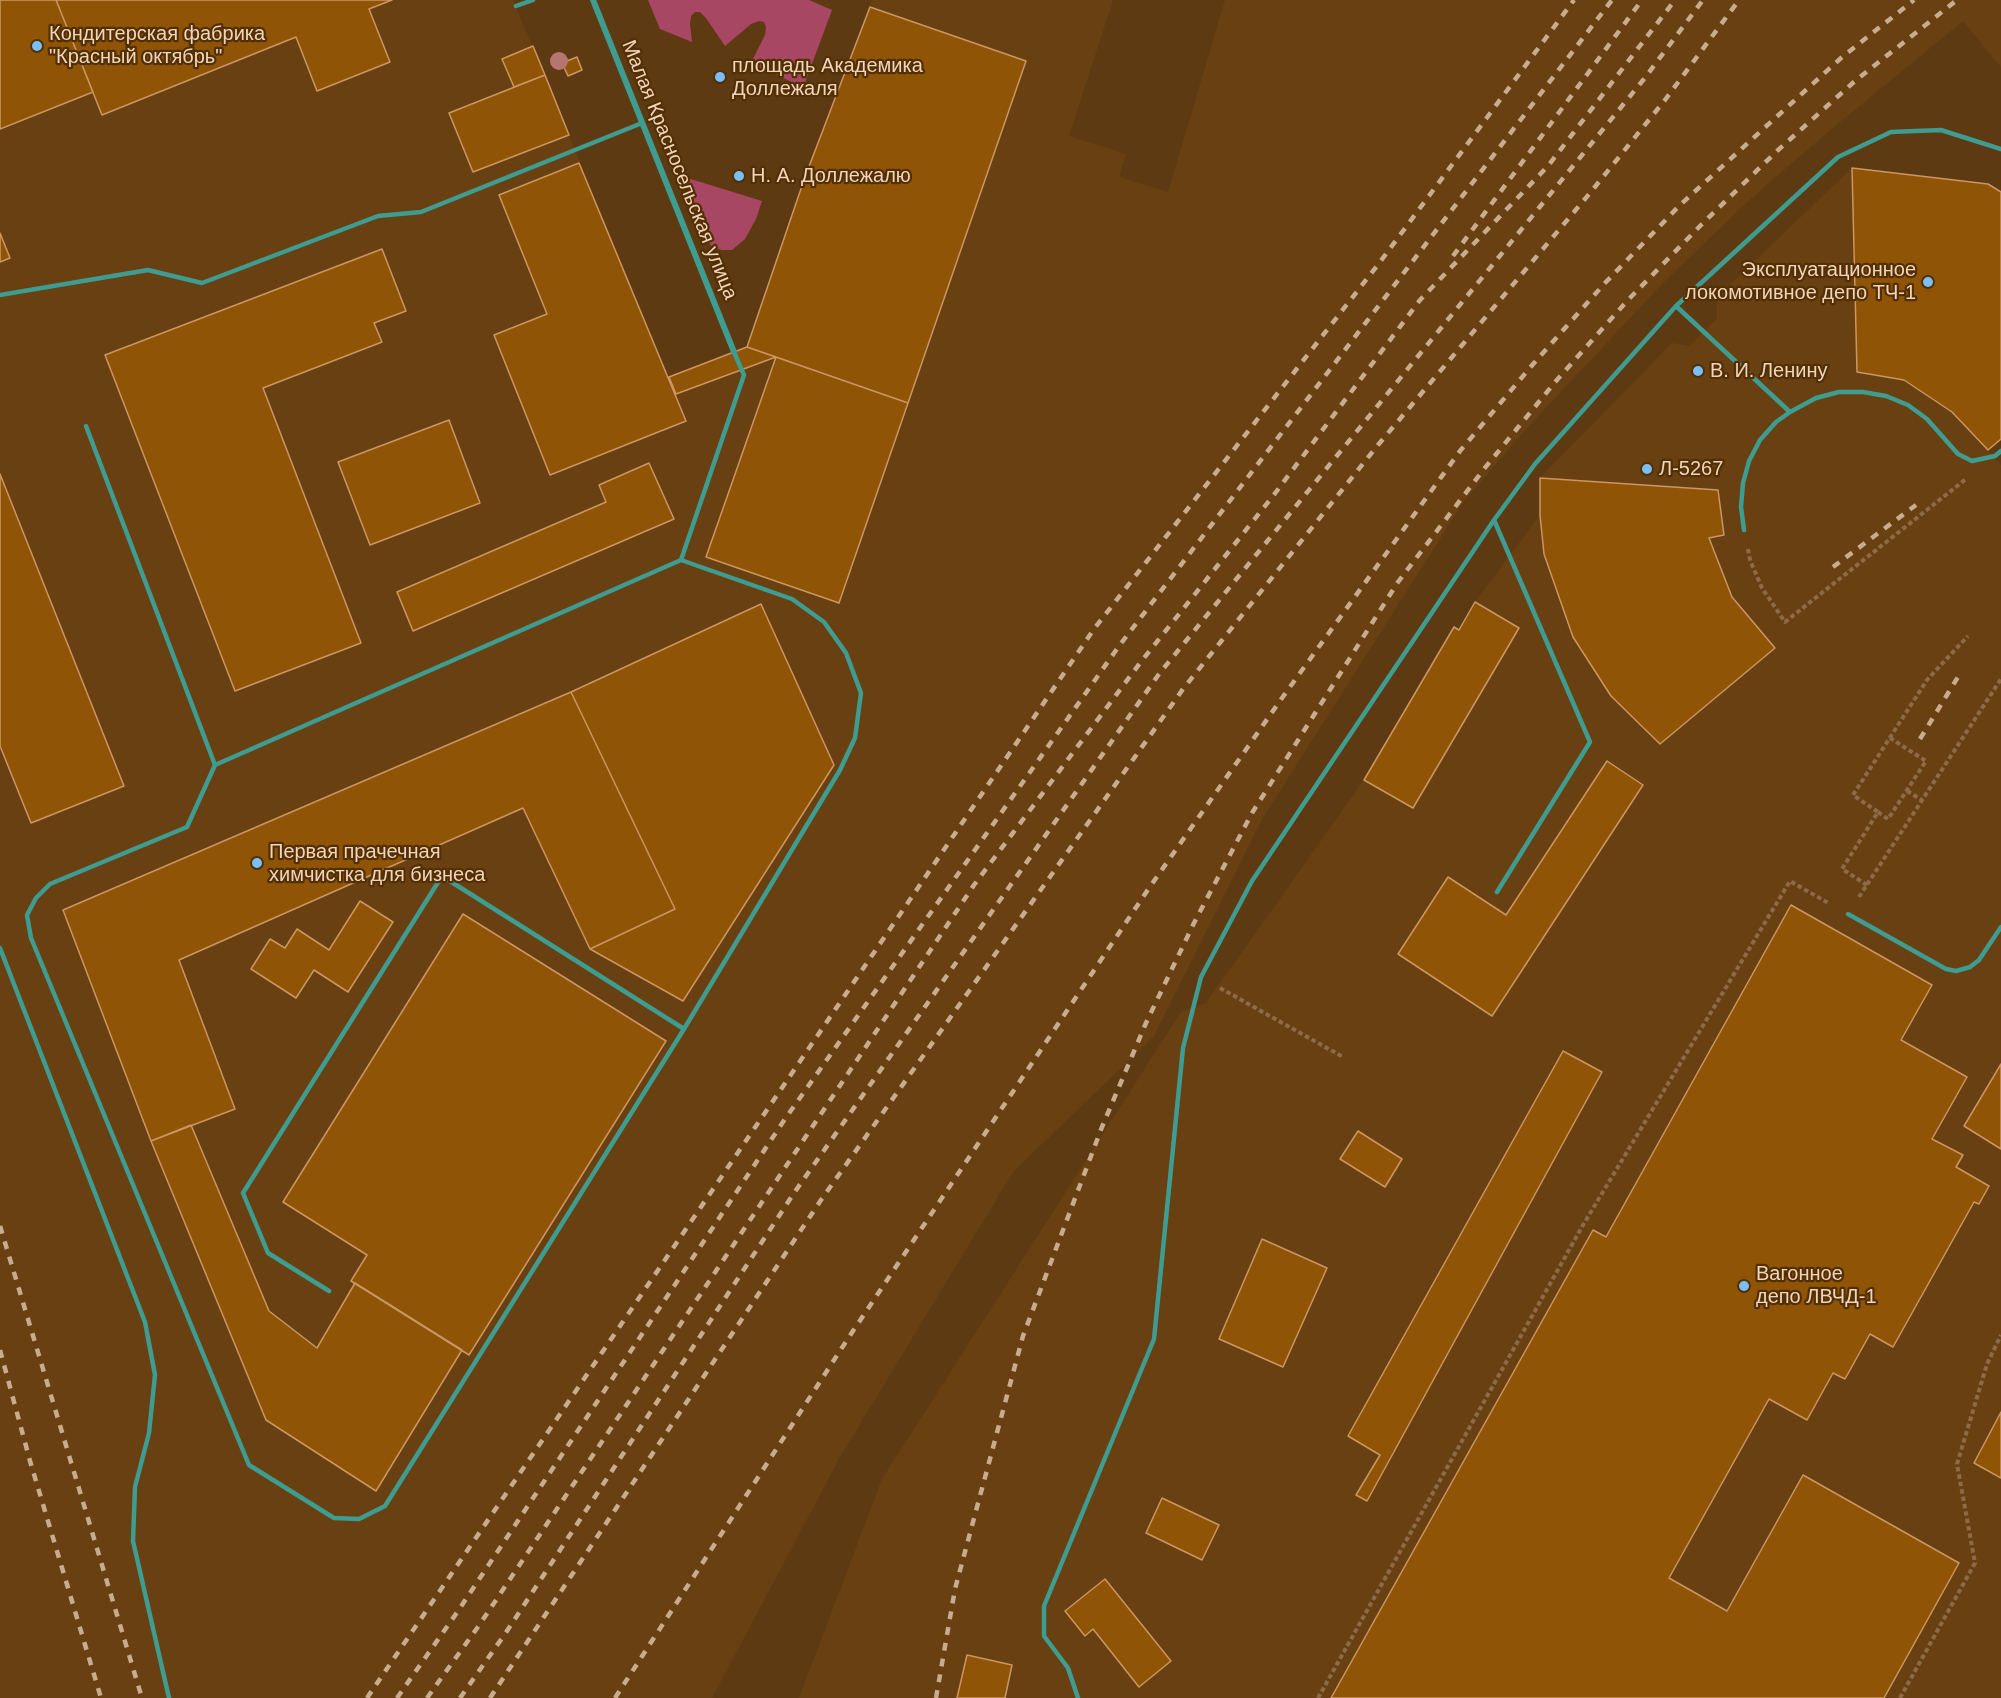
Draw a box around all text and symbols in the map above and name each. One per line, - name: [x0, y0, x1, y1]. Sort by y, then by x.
- place label: Кондитерская фабрика "Красный октябрь": [49, 22, 265, 69]
- street label: Малая Красносельская улица: [616, 37, 742, 303]
- marker: Кондитерская фабрика "Красный октябрь": [30, 39, 44, 53]
- place label: площадь Академика Доллежаля: [732, 54, 923, 101]
- marker: площадь Академика Доллежаля: [713, 70, 727, 84]
- place label: Н. А. Доллежалю: [751, 164, 911, 188]
- marker: Н. А. Доллежалю: [732, 169, 746, 183]
- place label: Эксплуатационное локомотивное депо ТЧ-1: [1685, 258, 1916, 305]
- marker: Эксплуатационное локомотивное депо ТЧ-1: [1921, 275, 1935, 289]
- place label: В. И. Ленину: [1710, 359, 1827, 383]
- marker: В. И. Ленину: [1691, 364, 1705, 378]
- place label: Л-5267: [1659, 457, 1723, 481]
- marker: Л-5267: [1640, 462, 1654, 476]
- place label: Первая прачечная химчистка для бизнеса: [269, 840, 485, 887]
- marker: Первая прачечная химчистка для бизнеса: [250, 856, 264, 870]
- place label: Вагонное депо ЛВЧД-1: [1756, 1262, 1877, 1309]
- marker: Вагонное депо ЛВЧД-1: [1737, 1279, 1751, 1293]

